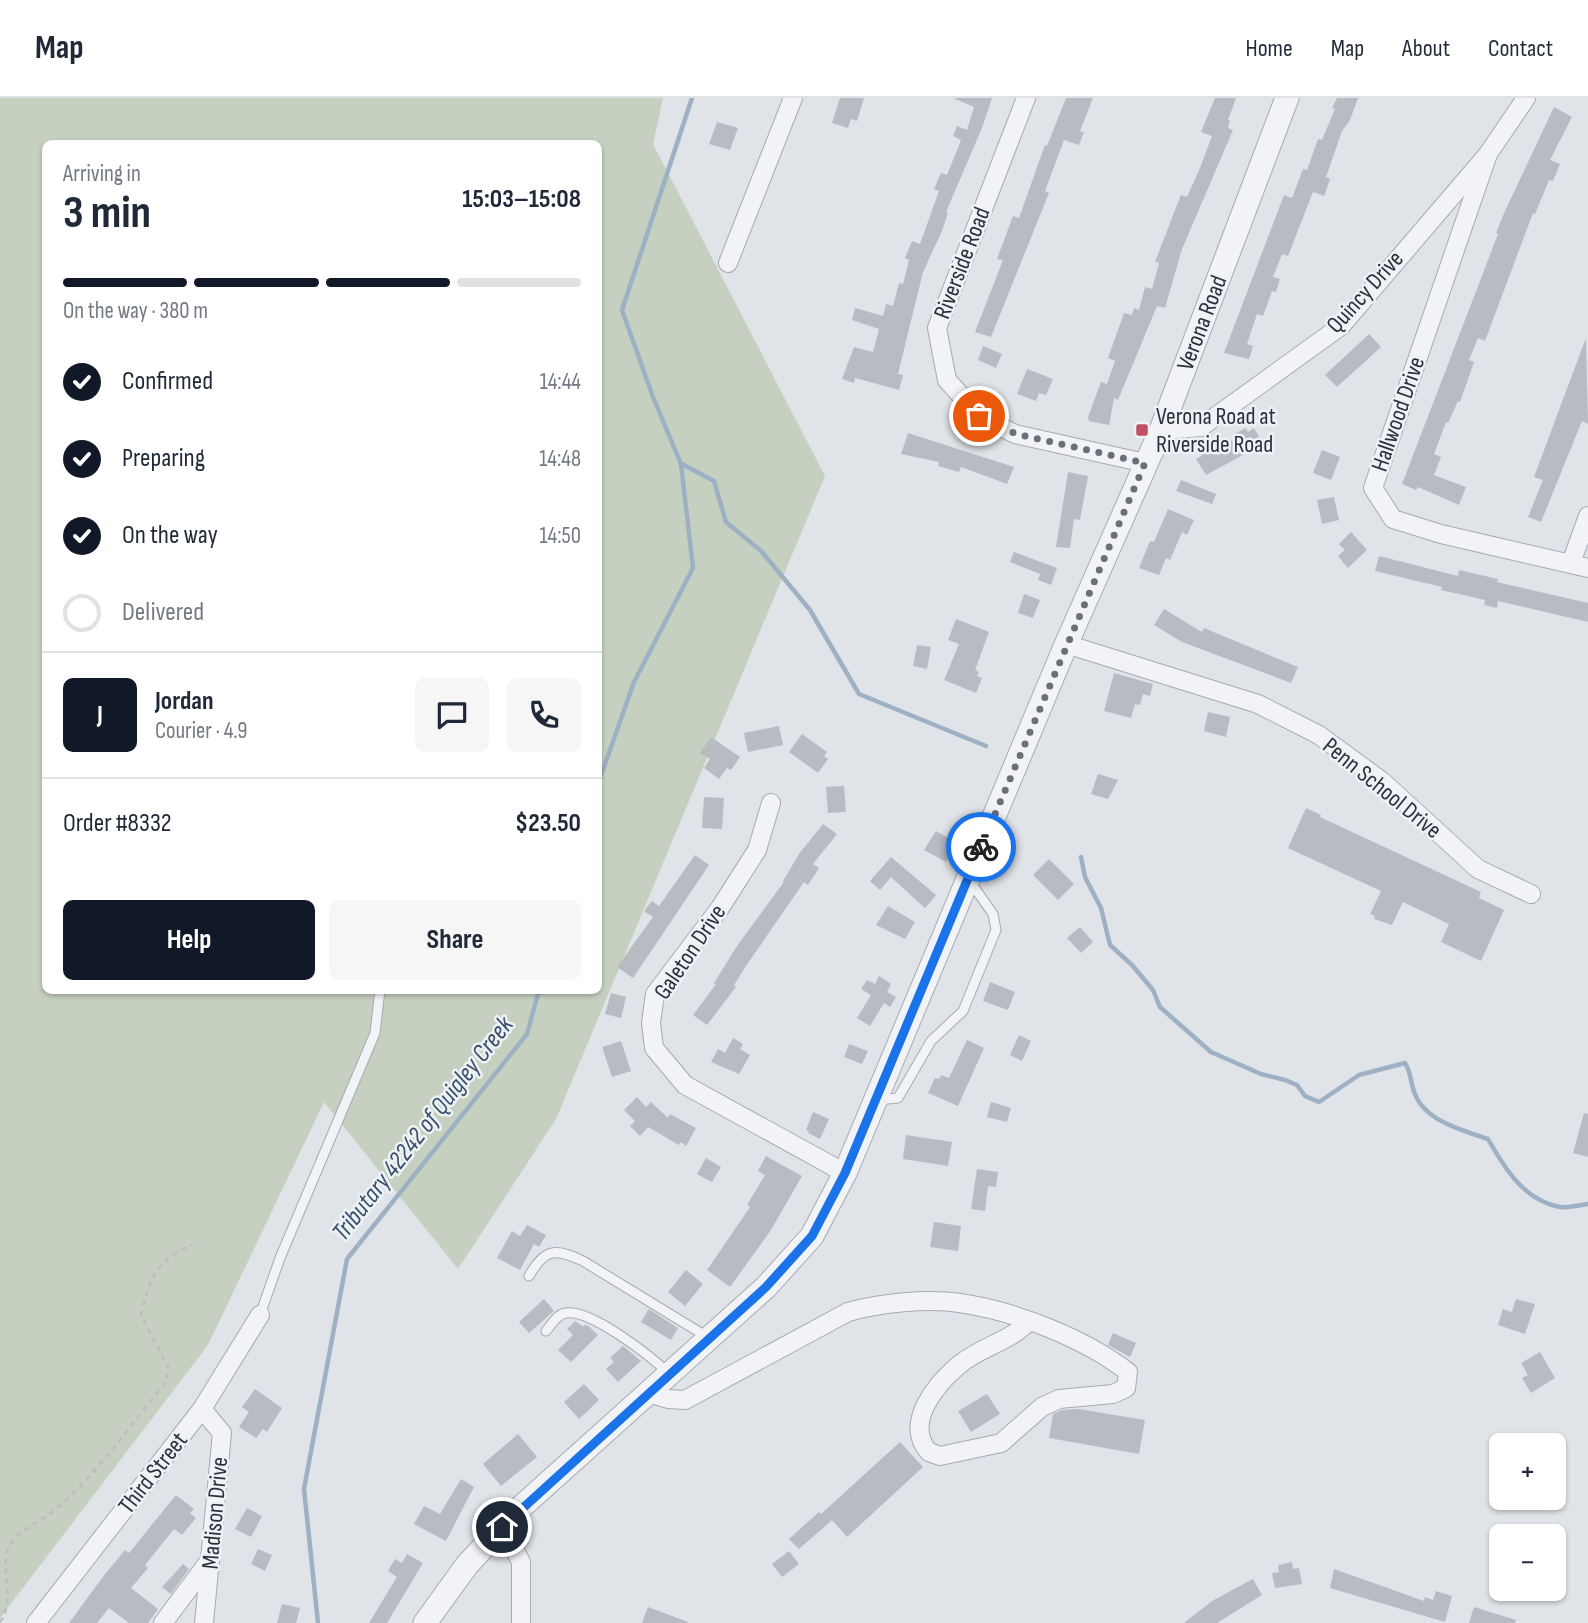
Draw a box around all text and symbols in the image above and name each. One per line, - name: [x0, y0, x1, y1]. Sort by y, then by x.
- text: Map: [35, 28, 84, 68]
- text: Home: [1245, 34, 1293, 63]
- text: Map: [1331, 34, 1364, 63]
- text: About: [1402, 34, 1450, 63]
- text: Contact: [1488, 34, 1553, 63]
- text: Arriving in: [63, 160, 141, 188]
- text: 15:03–15:08: [462, 184, 581, 215]
- text: 3 min: [63, 186, 151, 241]
- street label: Riverside Road: [927, 203, 997, 323]
- street label: Quincy Drive: [1320, 245, 1410, 339]
- street label: Verona Road: [1171, 271, 1233, 375]
- text: On the way · 380 m: [63, 297, 208, 325]
- street label: Hallwood Drive: [1365, 353, 1431, 475]
- icon: check: [63, 363, 101, 401]
- text: Confirmed: [122, 366, 213, 397]
- text: 14:44: [540, 368, 581, 396]
- pin: [949, 386, 1009, 446]
- icon: bag: [960, 397, 998, 435]
- place label: Verona Road at Riverside Road: [1156, 402, 1276, 459]
- marker: Verona Road at Riverside Road: [1134, 422, 1150, 438]
- icon: check: [63, 440, 101, 478]
- text: Preparing: [122, 443, 205, 474]
- text: 14:48: [539, 445, 581, 473]
- icon: check: [63, 517, 101, 555]
- text: On the way: [122, 520, 218, 551]
- text: 14:50: [540, 522, 581, 550]
- text: Delivered: [122, 597, 204, 628]
- button: chat: [415, 678, 489, 752]
- button: phone: [507, 678, 581, 752]
- text: Jordan: [155, 686, 213, 717]
- text: J: [97, 700, 103, 731]
- text: Courier · 4.9: [155, 717, 247, 745]
- street label: Penn School Drive: [1317, 731, 1447, 845]
- text: Order #8332: [63, 808, 172, 839]
- text: $23.50: [515, 808, 581, 839]
- courier: [946, 812, 1016, 882]
- icon: bike: [962, 828, 1000, 866]
- street label: Galeton Drive: [648, 899, 732, 1005]
- button: Help: [63, 900, 315, 980]
- button: Share: [329, 900, 581, 980]
- water label: Tributary 42242 of Quigley Creek: [326, 1010, 521, 1247]
- street label: Third Street: [112, 1427, 194, 1519]
- map controls: [1489, 1433, 1566, 1601]
- button: +: [1489, 1433, 1566, 1510]
- street label: Madison Drive: [196, 1456, 234, 1570]
- pin: [472, 1497, 532, 1557]
- icon: home: [483, 1508, 521, 1546]
- button: −: [1489, 1524, 1566, 1601]

